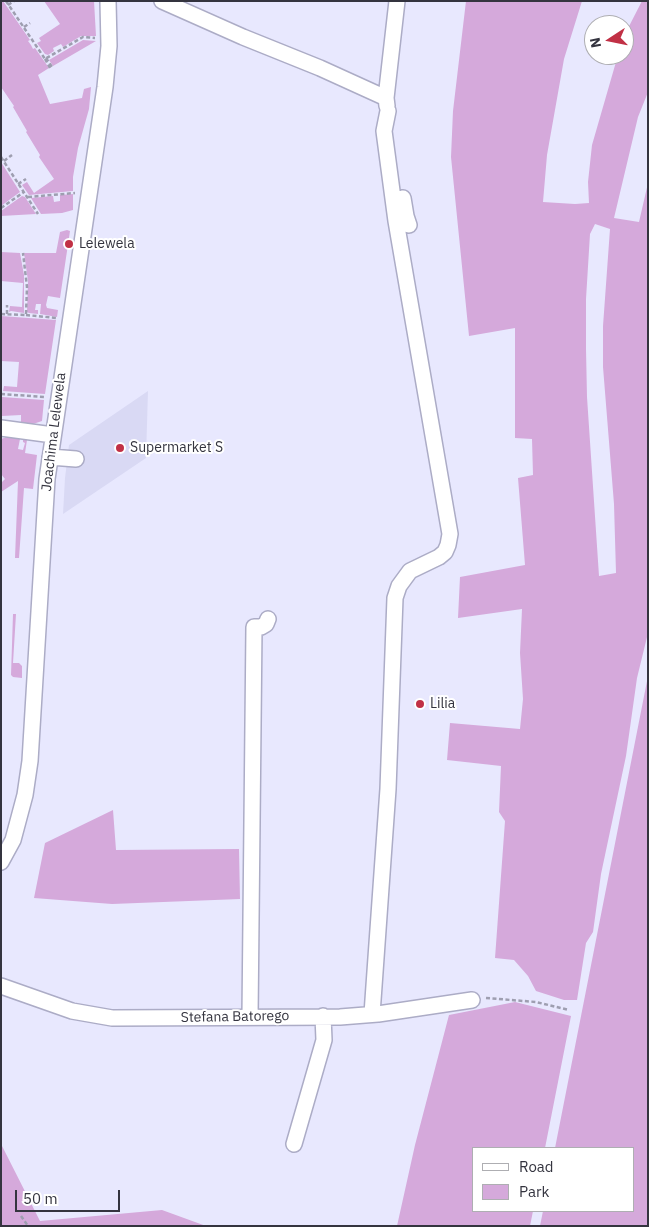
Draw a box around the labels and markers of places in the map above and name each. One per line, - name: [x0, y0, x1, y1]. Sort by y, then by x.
- place label: Lelewela: [79, 236, 135, 252]
- marker: Lelewela: [63, 238, 75, 250]
- place label: Supermarket S: [130, 440, 223, 456]
- marker: Supermarket S: [114, 442, 126, 454]
- place label: Lilia: [430, 696, 455, 712]
- marker: Lilia: [414, 698, 426, 710]

